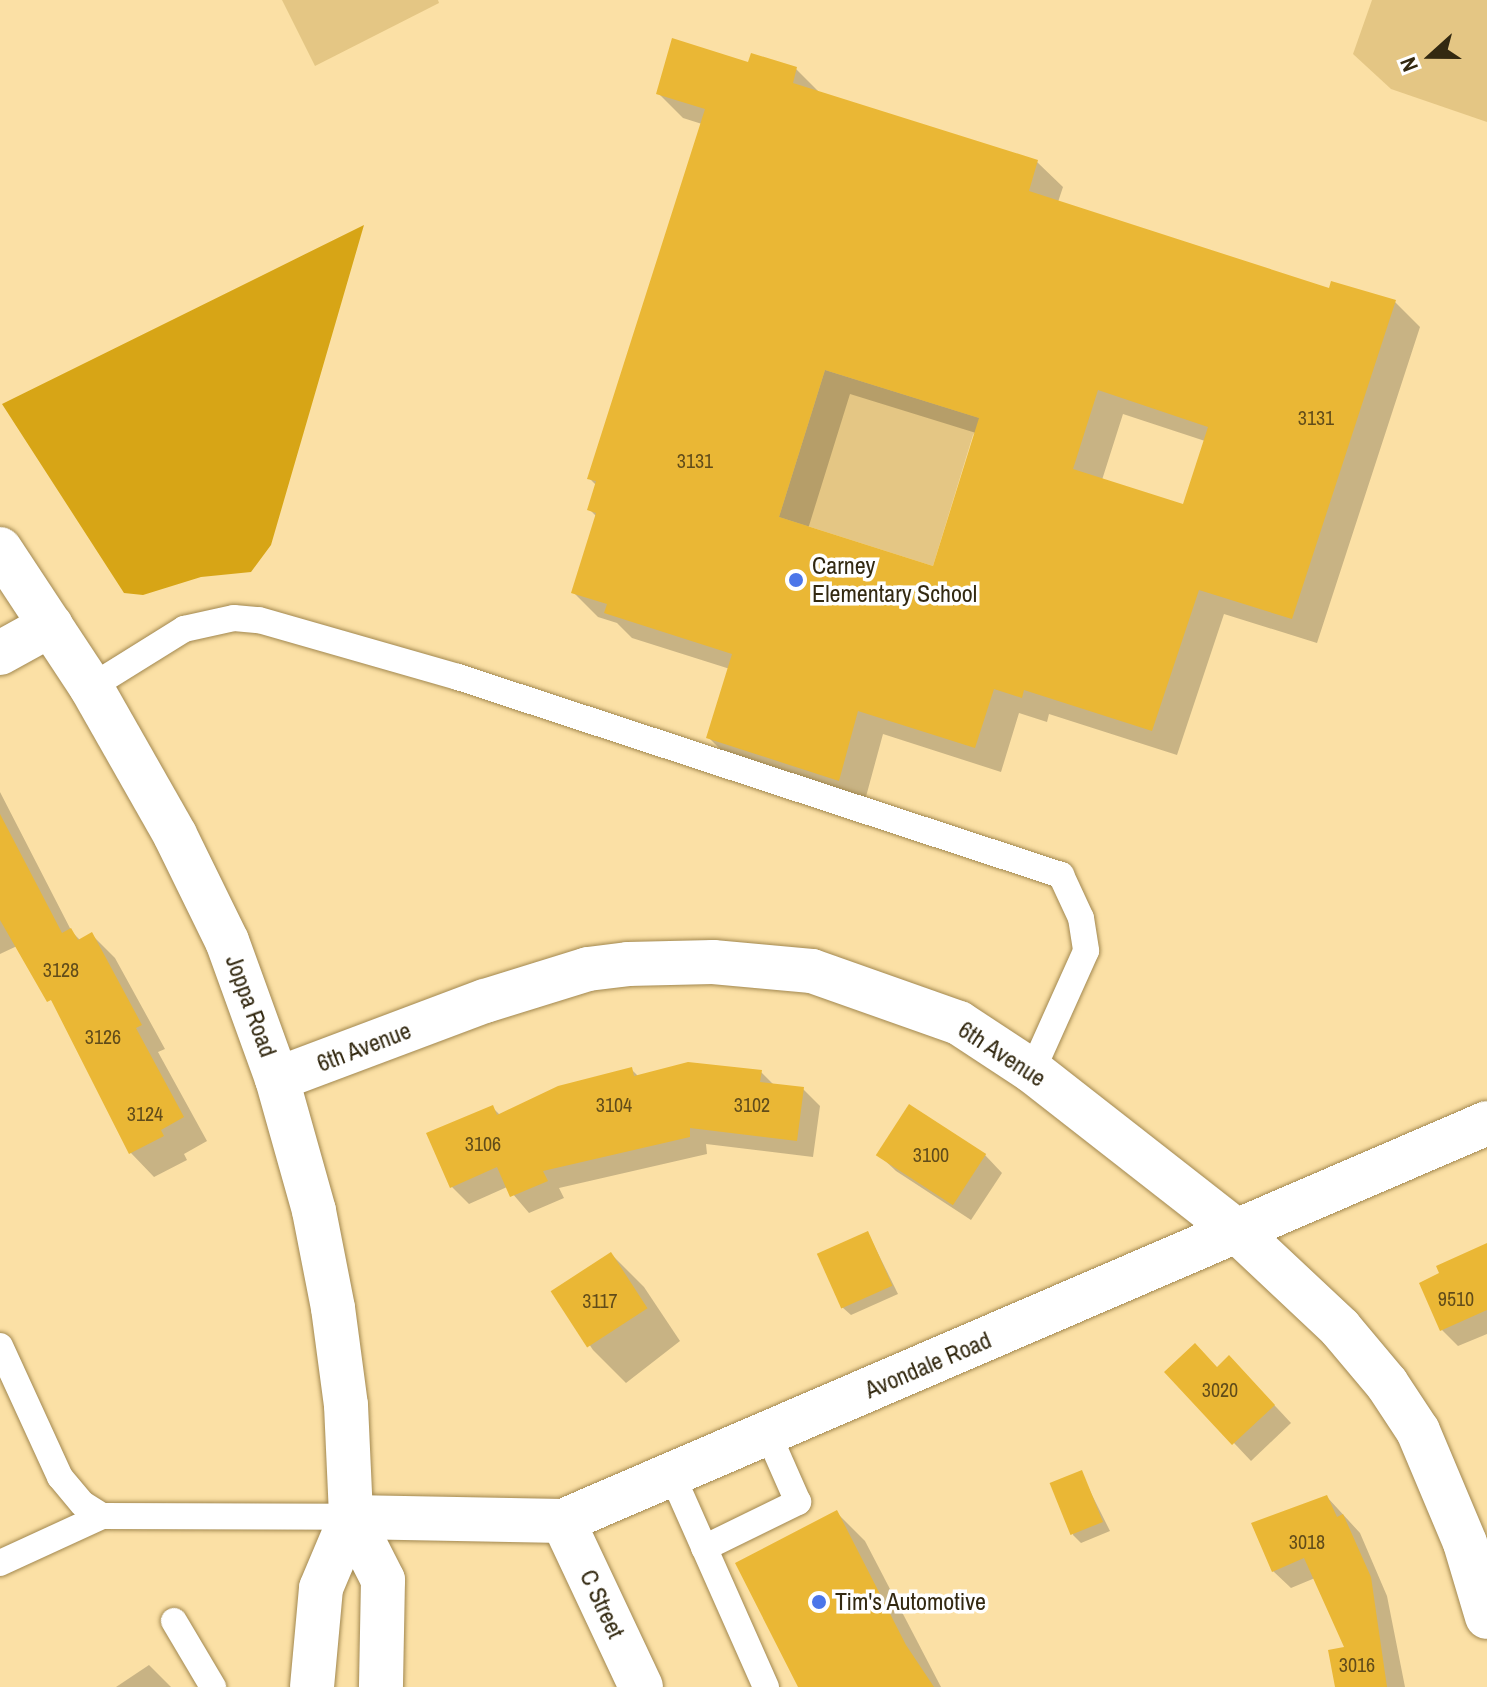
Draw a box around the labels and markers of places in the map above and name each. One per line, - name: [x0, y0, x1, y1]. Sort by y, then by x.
- place label: Carney Elementary School: [812, 552, 977, 608]
- marker: Carney Elementary School: [787, 571, 805, 589]
- place label: Tim's Automotive: [835, 1588, 987, 1616]
- marker: Tim's Automotive: [810, 1593, 828, 1611]

